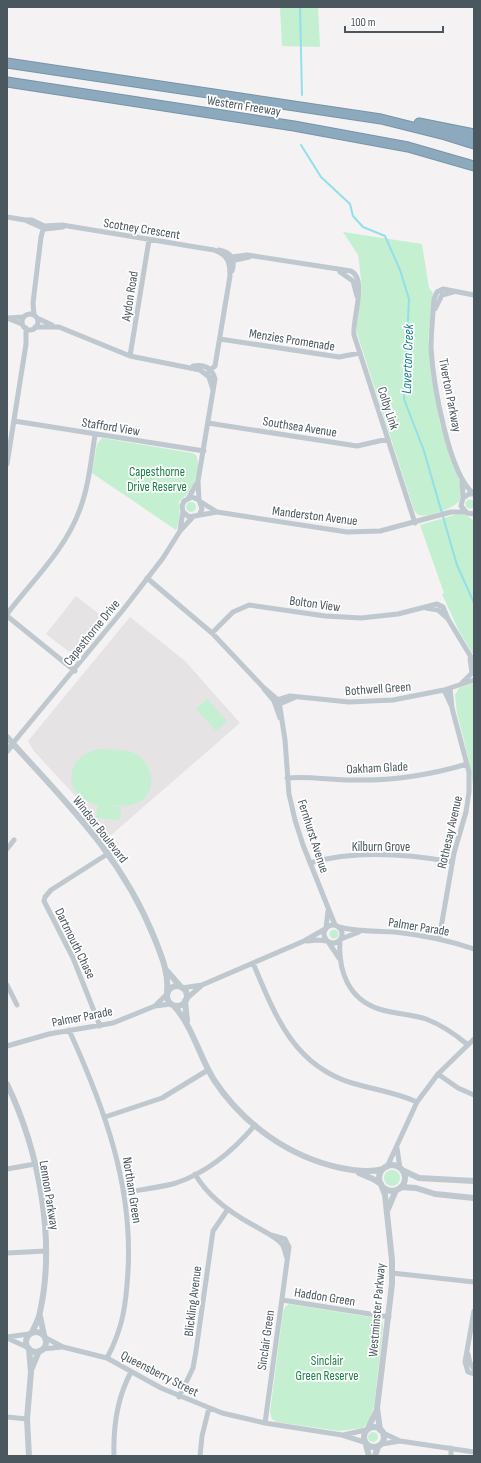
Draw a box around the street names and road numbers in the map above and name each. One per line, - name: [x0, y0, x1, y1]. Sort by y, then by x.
- street label: Western Freeway: [206, 92, 282, 120]
- street label: Scotney Crescent: [102, 215, 181, 243]
- street label: Aydon Road: [118, 270, 142, 323]
- street label: Menzies Promenade: [248, 325, 336, 355]
- street label: Tiverton Parkway: [435, 357, 465, 433]
- street label: Colby Link: [374, 385, 402, 432]
- street label: Southsea Avenue: [262, 413, 338, 441]
- street label: Stafford View: [81, 414, 142, 440]
- street label: Manderston Avenue: [271, 503, 358, 529]
- street label: Bolton View: [288, 593, 342, 616]
- street label: Capesthorne Drive: [60, 596, 123, 669]
- street label: Bothwell Green: [345, 679, 412, 699]
- street label: Oakham Glade: [346, 758, 408, 778]
- street label: Windsor Boulevard: [69, 793, 131, 866]
- street label: Rothesay Avenue: [434, 794, 466, 870]
- street label: Fernhurst Avenue: [294, 798, 332, 875]
- street label: Kilburn Grove: [352, 839, 410, 855]
- street label: Dartmouth Chase: [51, 905, 99, 981]
- street label: Palmer Parade: [387, 914, 451, 940]
- street label: Palmer Parade: [50, 1003, 114, 1031]
- street label: Northam Green: [119, 1156, 145, 1224]
- street label: Lennon Parkway: [36, 1159, 62, 1231]
- street label: Westminster Parkway: [365, 1263, 389, 1358]
- street label: Blickling Avenue: [181, 1265, 205, 1337]
- street label: Haddon Green: [293, 1284, 356, 1310]
- street label: Sinclair Green: [254, 1309, 278, 1371]
- street label: Queensberry Street: [118, 1347, 201, 1400]

